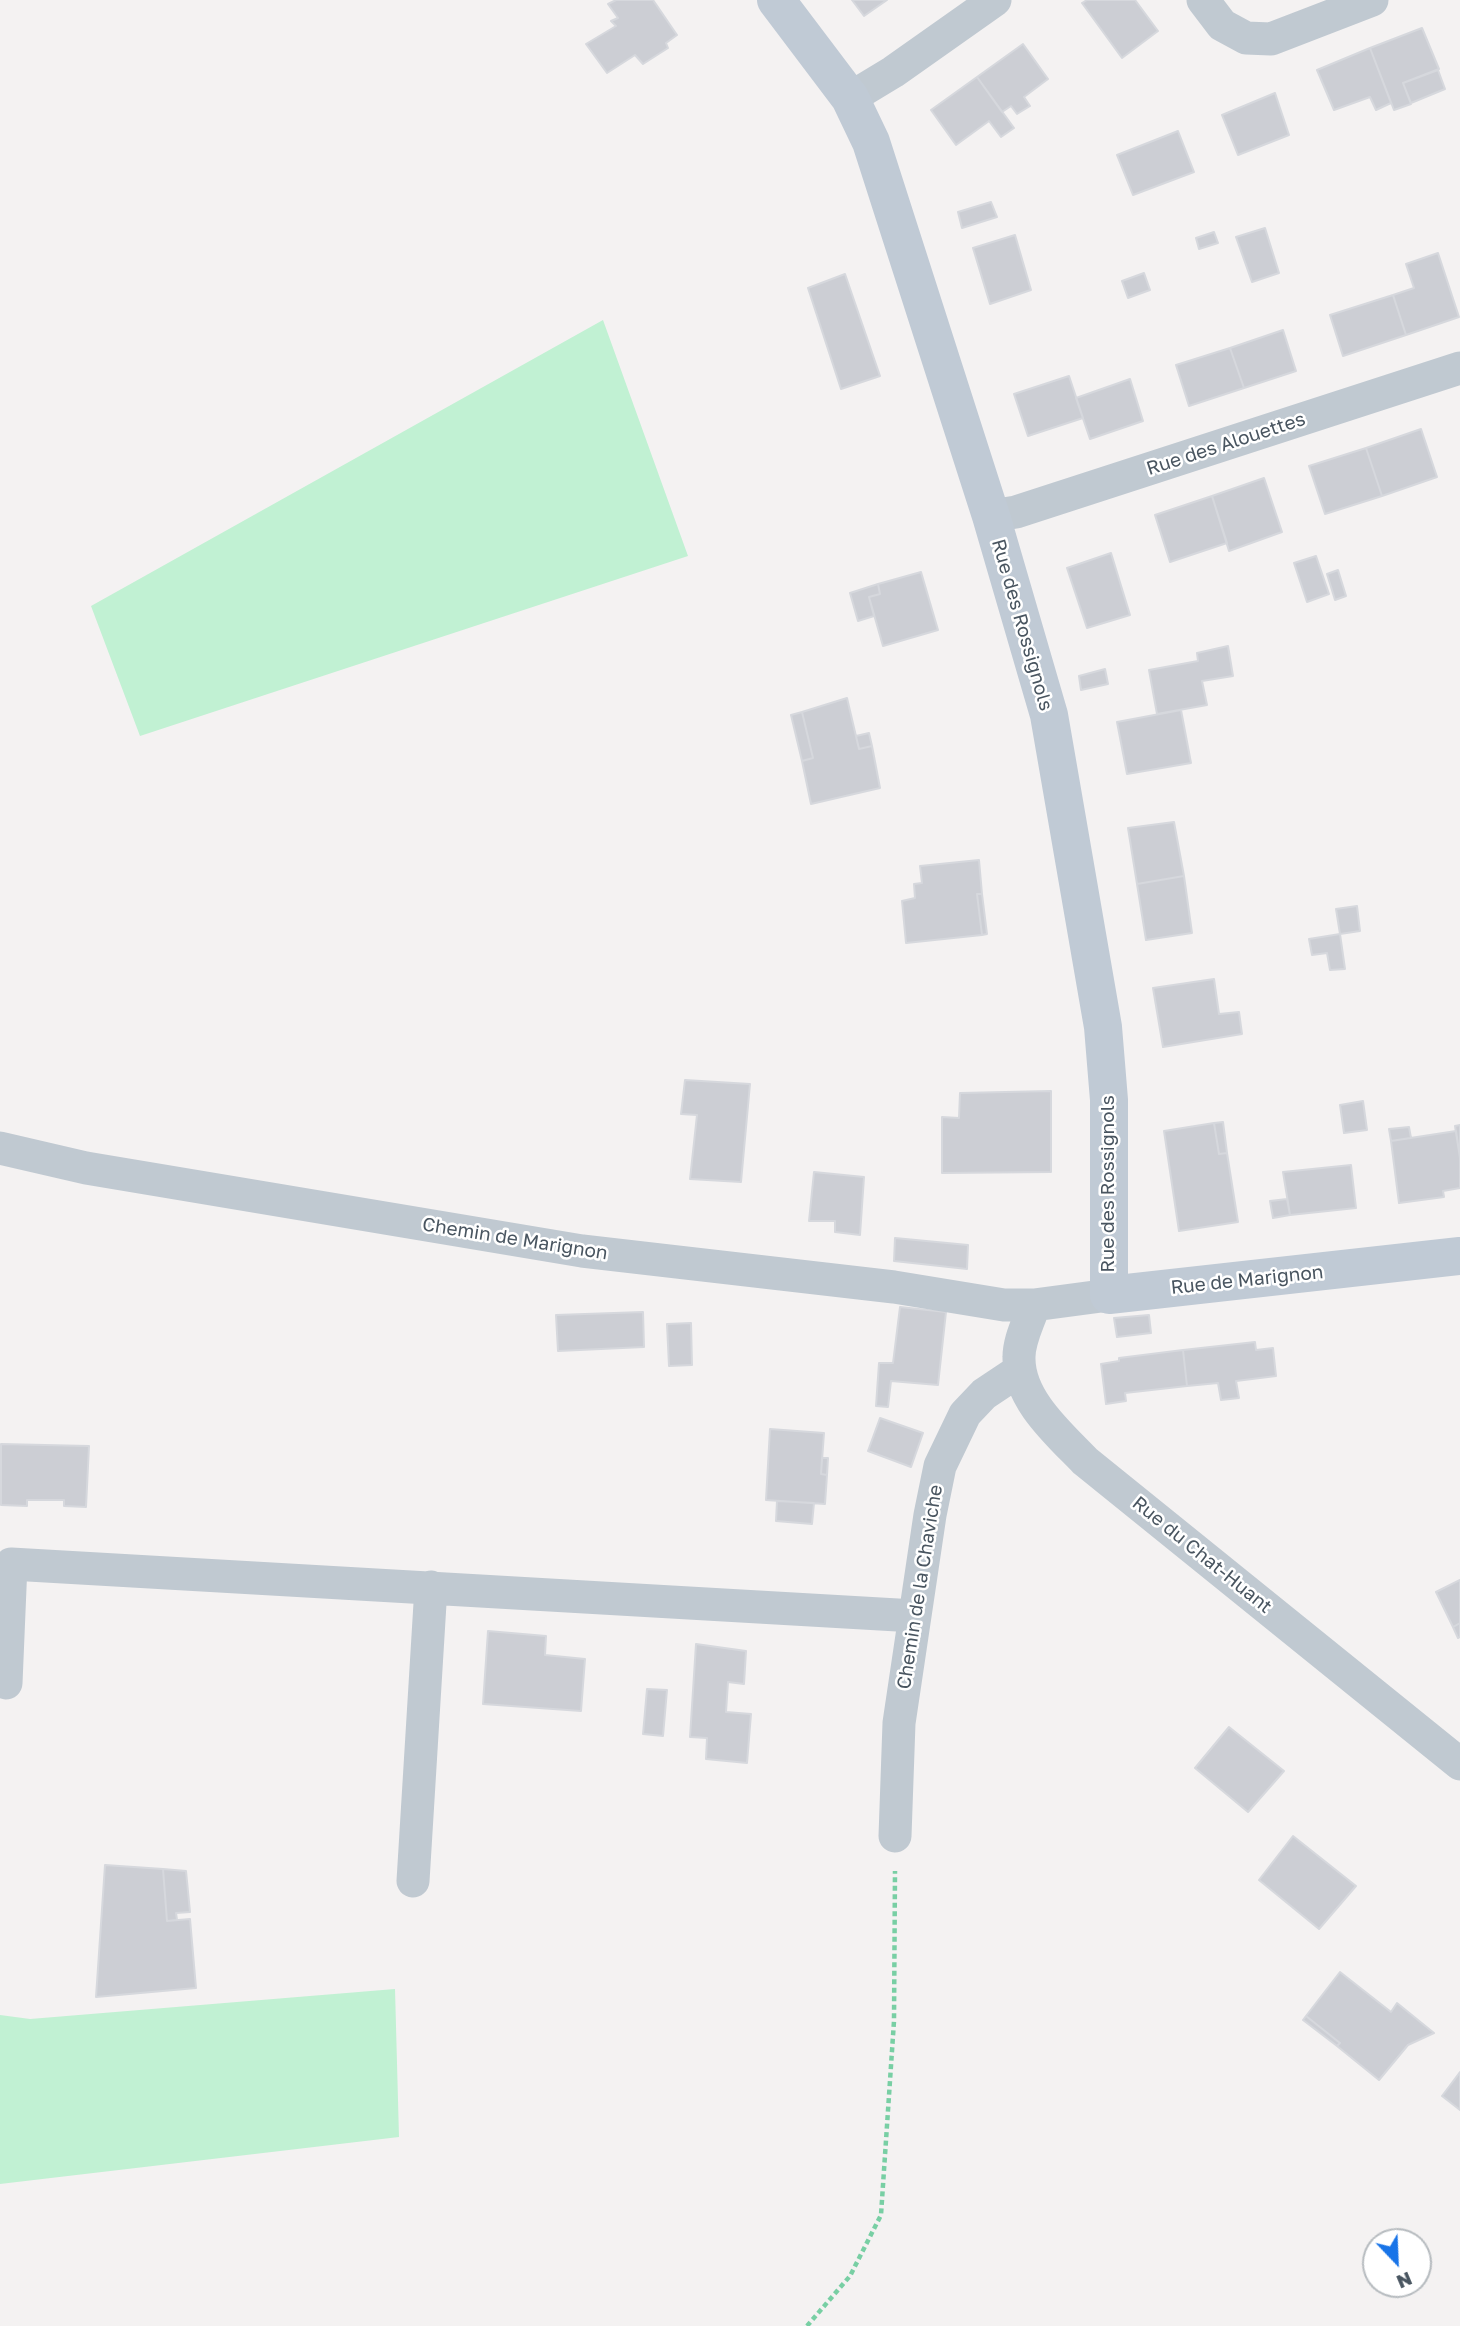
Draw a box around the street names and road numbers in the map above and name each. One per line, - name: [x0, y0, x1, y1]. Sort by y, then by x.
- street label: Rue des Alouettes: [1144, 408, 1308, 480]
- street label: Rue des Rossignols: [987, 536, 1057, 714]
- street label: Rue des Rossignols: [1097, 1095, 1119, 1273]
- street label: Chemin de Marignon: [421, 1213, 609, 1265]
- street label: Rue de Marignon: [1170, 1261, 1324, 1299]
- street label: Chemin de la Chaviche: [893, 1483, 947, 1691]
- street label: Rue du Chat-Huant: [1128, 1492, 1276, 1618]

